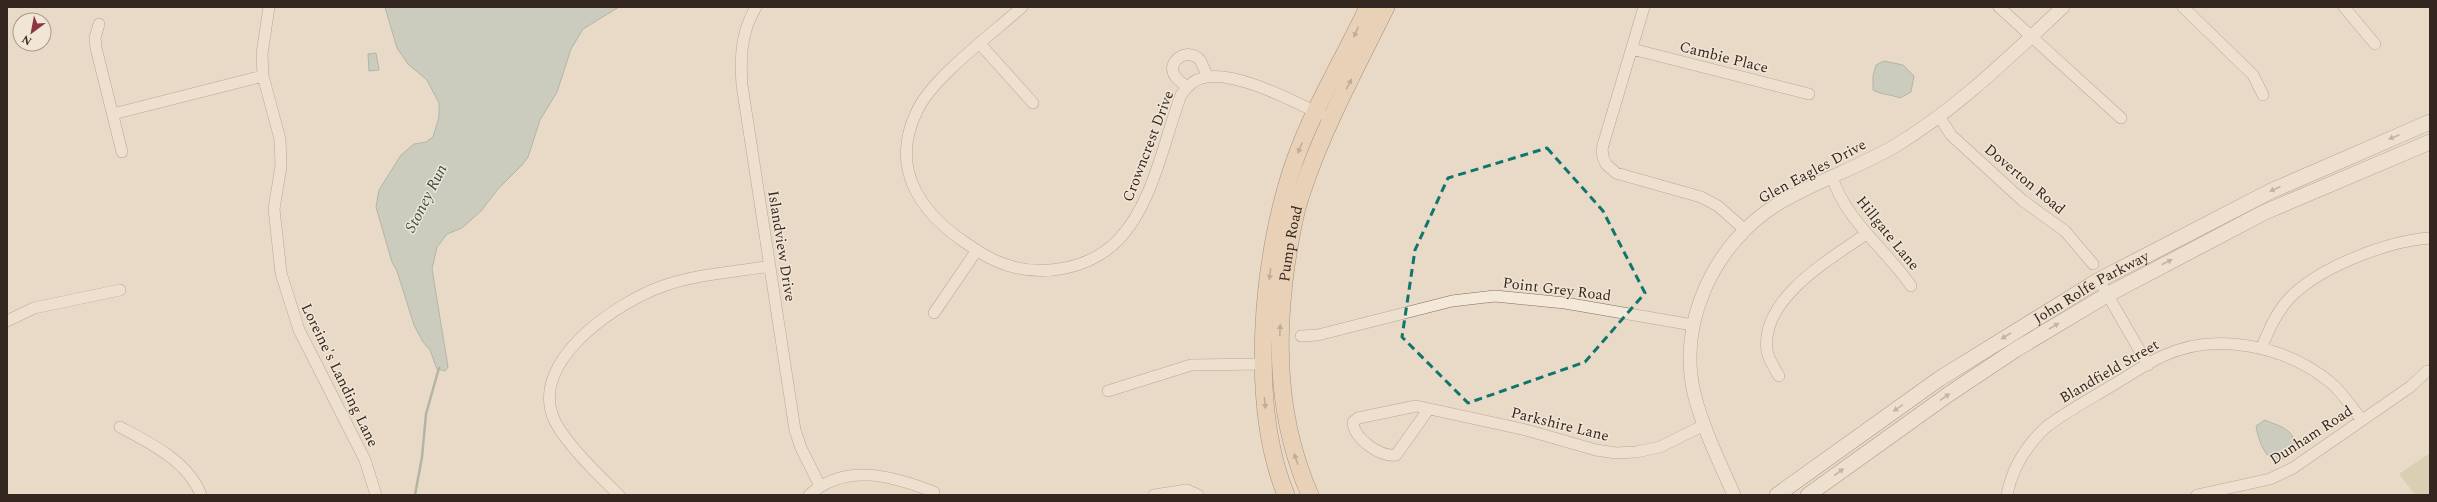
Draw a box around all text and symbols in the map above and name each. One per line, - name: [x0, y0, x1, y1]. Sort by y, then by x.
- north arrow: [12, 12, 52, 52]
- one-way arrow: [1353, 27, 1359, 39]
- text: N: [19, 30, 35, 50]
- street label: Cambie Place: [1677, 35, 1771, 80]
- one-way arrow: [1346, 78, 1352, 90]
- street label: Crowncrest Drive: [1117, 87, 1180, 205]
- street label: Glen Eagles Drive: [1754, 133, 1870, 210]
- one-way arrow: [2388, 134, 2400, 140]
- street label: Doverton Road: [1979, 138, 2070, 220]
- one-way arrow: [1297, 142, 1303, 154]
- water label: Stoney Run: [398, 160, 454, 237]
- one-way arrow: [2269, 186, 2281, 192]
- street label: Islandview Drive: [761, 189, 802, 303]
- street label: Hillgate Lane: [1850, 191, 1925, 276]
- street label: Pump Road: [1273, 203, 1309, 283]
- street label: John Rolfe Parkway: [2029, 245, 2154, 330]
- one-way arrow: [2161, 259, 2173, 265]
- one-way arrow: [1267, 267, 1273, 280]
- street label: Point Grey Road: [1501, 271, 1613, 308]
- street label: Loreine's Landing Lane: [295, 299, 384, 451]
- one-way arrow: [1277, 323, 1283, 336]
- one-way arrow: [2048, 323, 2060, 330]
- one-way arrow: [2000, 333, 2012, 340]
- street label: Blandfield Street: [2055, 334, 2163, 409]
- one-way arrow: [1940, 393, 1950, 401]
- one-way arrow: [1262, 397, 1269, 409]
- street label: Dunham Road: [2265, 400, 2357, 471]
- street label: Parkshire Lane: [1508, 401, 1611, 448]
- one-way arrow: [1892, 404, 1903, 412]
- one-way arrow: [1293, 452, 1299, 464]
- one-way arrow: [1833, 467, 1844, 476]

